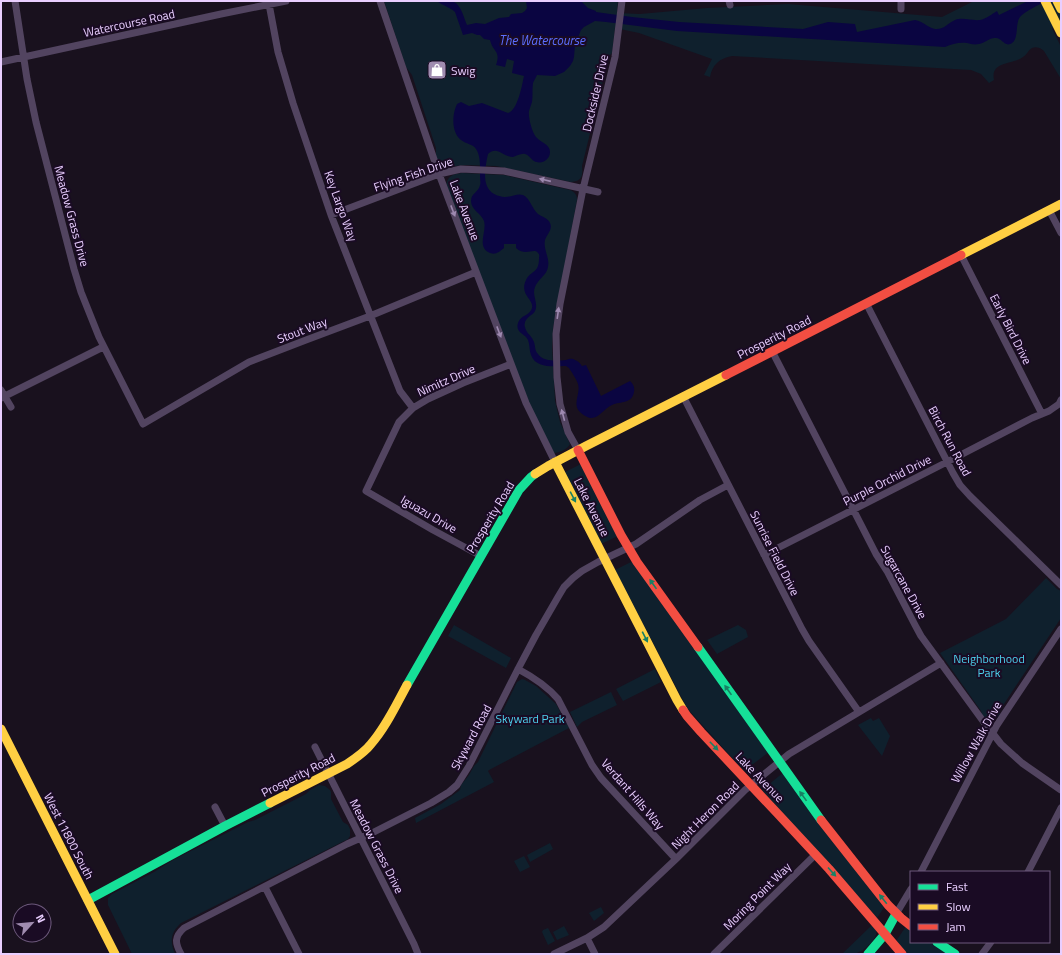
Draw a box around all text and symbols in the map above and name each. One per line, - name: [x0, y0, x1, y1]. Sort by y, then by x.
- street label: Watercourse Road: [82, 4, 176, 42]
- water label: The Watercourse: [499, 30, 586, 50]
- street label: Docksider Drive: [577, 53, 613, 133]
- shop icon: Swig: [426, 59, 448, 81]
- place label: Swig: [451, 61, 475, 80]
- street label: Flying Fish Drive: [371, 152, 455, 196]
- street label: Meadow Grass Drive: [49, 163, 95, 269]
- street label: Key Largo Way: [319, 168, 363, 244]
- street label: Lake Avenue: [445, 177, 485, 243]
- one-way arrow: [539, 177, 551, 183]
- one-way arrow: [450, 205, 456, 217]
- street label: Early Bird Drive: [985, 290, 1037, 368]
- one-way arrow: [555, 307, 561, 319]
- street label: Prosperity Road: [734, 310, 814, 364]
- street label: Stout Way: [274, 312, 330, 348]
- one-way arrow: [497, 327, 503, 339]
- street label: Nimitz Drive: [414, 359, 478, 401]
- street label: Birch Run Road: [923, 402, 977, 480]
- one-way arrow: [560, 409, 566, 421]
- street label: Purple Orchid Drive: [840, 450, 934, 510]
- street label: Lake Avenue: [569, 474, 615, 540]
- street label: Prosperity Road: [461, 477, 519, 557]
- street label: Iguazu Drive: [397, 490, 461, 538]
- one-way arrow: [570, 491, 576, 503]
- street label: Sunrise Field Drive: [745, 507, 805, 599]
- street label: Sugarcane Drive: [876, 542, 932, 622]
- one-way arrow: [649, 579, 657, 589]
- one-way arrow: [642, 631, 648, 643]
- park label: Neighborhood Park: [953, 649, 1025, 682]
- one-way arrow: [724, 685, 732, 695]
- street label: Willow Walk Drive: [946, 698, 1006, 786]
- street label: Skyward Road: [446, 701, 496, 773]
- park label: Skyward Park: [495, 709, 565, 728]
- one-way arrow: [709, 741, 719, 751]
- street label: Prosperity Road: [258, 748, 338, 802]
- street label: Lake Avenue: [731, 748, 789, 806]
- street label: Verdant Hills Way: [597, 754, 669, 834]
- street label: Night Heron Road: [667, 777, 743, 853]
- street label: West 11800 South: [39, 789, 99, 883]
- one-way arrow: [800, 791, 808, 801]
- street label: Meadow Grass Drive: [345, 795, 409, 897]
- street label: Moring Point Way: [719, 857, 796, 934]
- one-way arrow: [827, 867, 836, 877]
- legend: [910, 871, 1050, 943]
- text: Fast: [946, 877, 969, 896]
- one-way arrow: [878, 894, 887, 905]
- text: Slow: [946, 897, 971, 916]
- north arrow: [12, 903, 52, 943]
- text: N: [32, 911, 50, 925]
- text: Jam: [946, 917, 966, 936]

